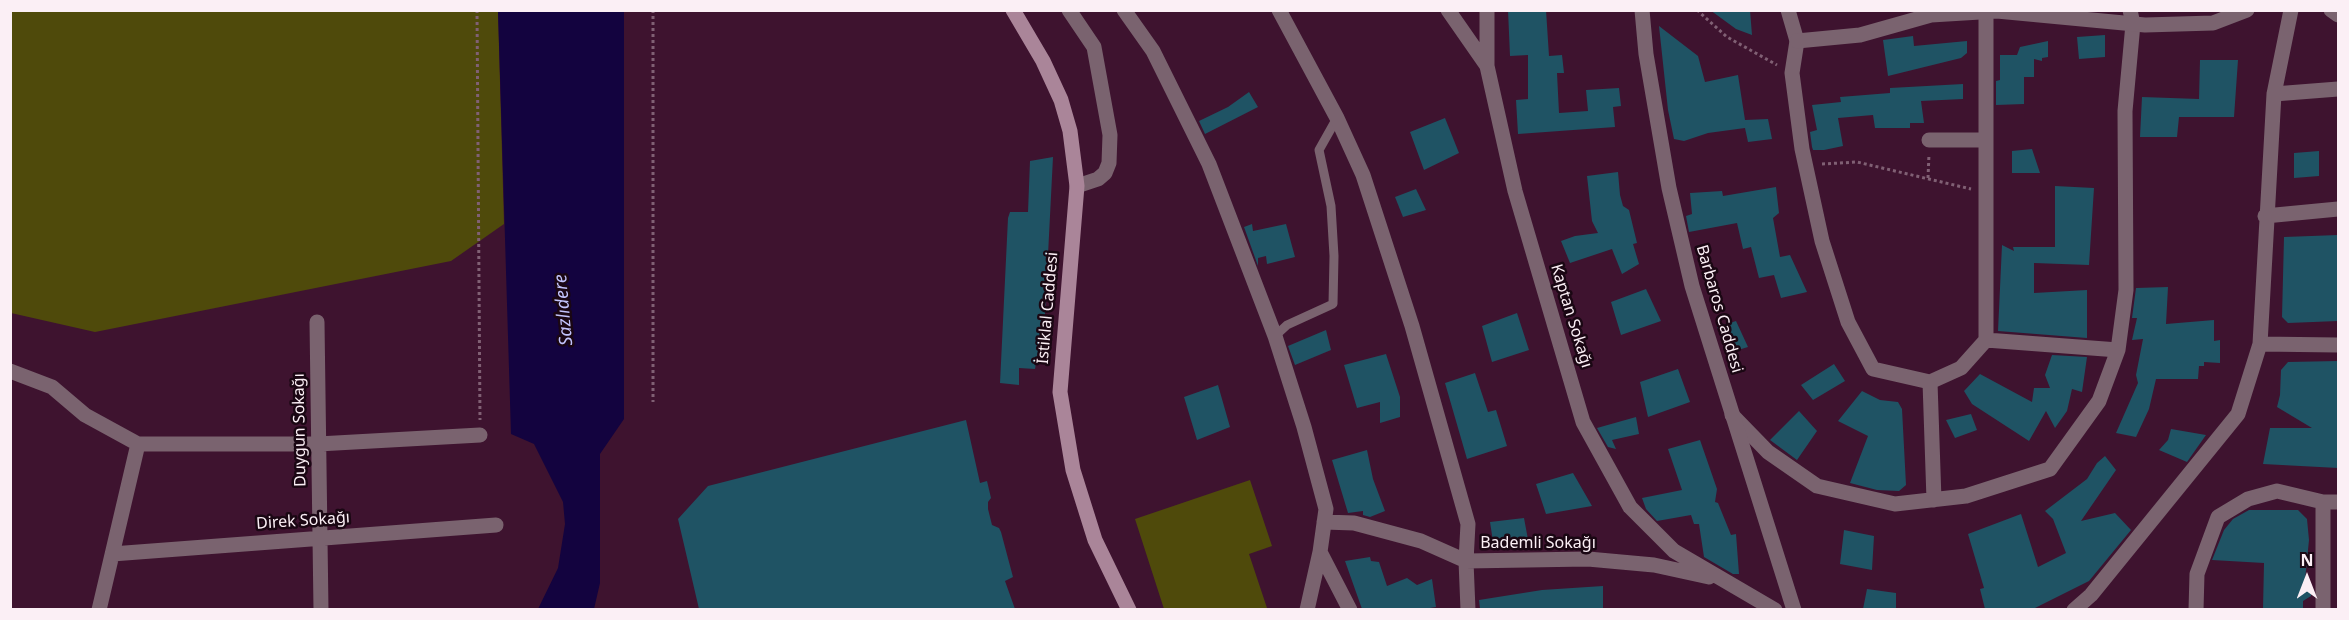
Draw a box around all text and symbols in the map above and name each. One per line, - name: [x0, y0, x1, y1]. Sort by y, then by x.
- street label: Barbaros Caddesi: [1692, 243, 1746, 375]
- street label: İstiklal Caddesi: [1034, 251, 1062, 365]
- street label: Kaptan Sokağı: [1546, 262, 1596, 370]
- water label: Sazlıdere: [550, 273, 578, 347]
- street label: Duygun Sokağı: [289, 373, 311, 487]
- street label: Direk Sokağı: [256, 508, 350, 534]
- street label: Bademli Sokağı: [1480, 533, 1596, 553]
- north arrow: [2277, 548, 2337, 608]
- text: N: [2300, 549, 2314, 571]

